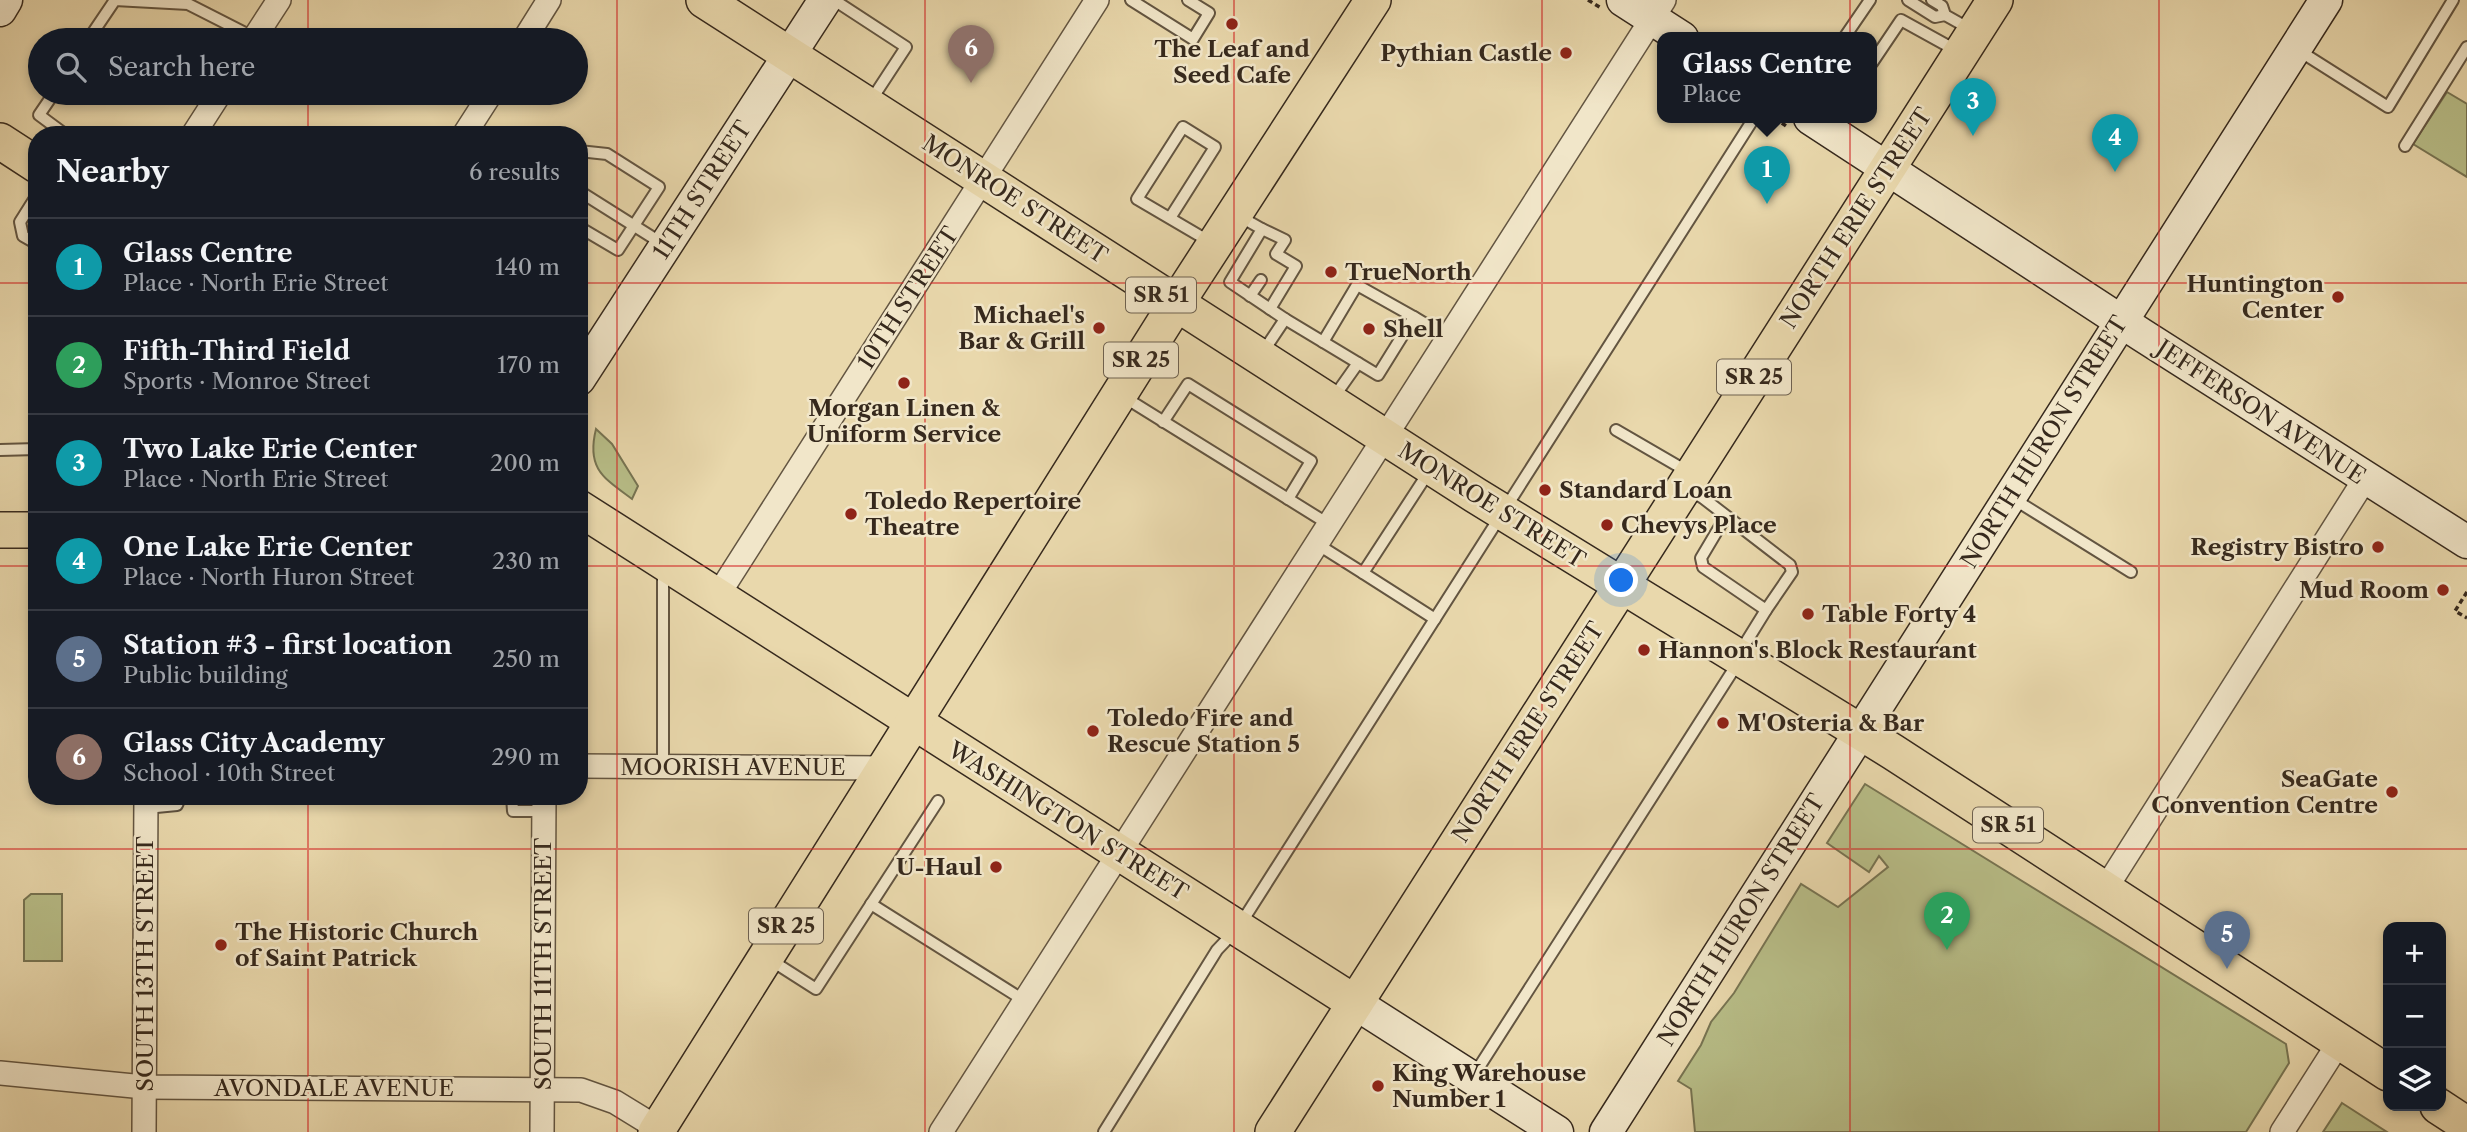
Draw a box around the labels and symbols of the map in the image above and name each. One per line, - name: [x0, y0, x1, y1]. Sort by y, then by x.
- marker: The Leaf and Seed Cafe: [1224, 16, 1240, 32]
- pin: 6: [948, 25, 994, 83]
- place label: The Leaf and Seed Cafe: [1154, 35, 1311, 89]
- place label: Pythian Castle: [1380, 39, 1552, 67]
- marker: Pythian Castle: [1558, 45, 1574, 61]
- pin: 3: [1950, 78, 1996, 136]
- street label: NORTH ERIE STREET: [1774, 102, 1938, 333]
- pin: 4: [2092, 114, 2138, 172]
- street label: 11TH STREET: [647, 115, 758, 264]
- street label: MONROE STREET: [917, 129, 1113, 270]
- pin: 1: [1744, 146, 1790, 204]
- street label: 10TH STREET: [852, 221, 965, 374]
- place label: TrueNorth: [1345, 258, 1472, 286]
- marker: TrueNorth: [1323, 264, 1339, 280]
- place label: Huntington Center: [2186, 270, 2325, 324]
- road number: SR 51: [1126, 278, 1196, 312]
- marker: Huntington Center: [2330, 289, 2346, 305]
- place label: Michael's Bar & Grill: [958, 301, 1085, 355]
- street label: NORTH HURON STREET: [1955, 310, 2134, 573]
- place label: Shell: [1383, 315, 1443, 343]
- marker: Michael's Bar & Grill: [1091, 320, 1107, 336]
- marker: Shell: [1361, 321, 1377, 337]
- street label: JEFFERSON AVENUE: [2149, 332, 2371, 490]
- road number: SR 25: [1104, 342, 1178, 378]
- road number: SR 25: [1717, 360, 1791, 394]
- marker: Morgan Linen & Uniform Service: [896, 375, 912, 391]
- place label: Morgan Linen & Uniform Service: [807, 394, 1001, 448]
- street label: MONROE STREET: [1393, 436, 1591, 574]
- place label: Standard Loan: [1559, 476, 1733, 504]
- marker: Standard Loan: [1537, 482, 1553, 498]
- place label: Toledo Repertoire Theatre: [865, 487, 1082, 541]
- marker: Toledo Repertoire Theatre: [843, 506, 859, 522]
- place label: Chevys Place: [1621, 511, 1777, 539]
- marker: Chevys Place: [1599, 517, 1615, 533]
- place label: Registry Bistro: [2190, 533, 2364, 561]
- marker: Registry Bistro: [2370, 539, 2386, 555]
- your location: [1604, 563, 1638, 597]
- place label: Mud Room: [2299, 576, 2429, 604]
- marker: Mud Room: [2435, 582, 2451, 598]
- place label: Table Forty 4: [1822, 600, 1976, 628]
- marker: Table Forty 4: [1800, 606, 1816, 622]
- street label: NORTH ERIE STREET: [1446, 616, 1610, 847]
- place label: Hannon's Block Restaurant: [1658, 636, 1977, 664]
- marker: Hannon's Block Restaurant: [1636, 642, 1652, 658]
- place label: Toledo Fire and Rescue Station 5: [1107, 704, 1300, 758]
- place label: M'Osteria & Bar: [1737, 709, 1925, 737]
- marker: M'Osteria & Bar: [1715, 715, 1731, 731]
- marker: Toledo Fire and Rescue Station 5: [1085, 723, 1101, 739]
- street label: WASHINGTON STREET: [942, 735, 1194, 907]
- street label: MOORISH AVENUE: [620, 753, 846, 781]
- place label: SeaGate Convention Centre: [2151, 765, 2378, 819]
- marker: SeaGate Convention Centre: [2384, 784, 2400, 800]
- street label: NORTH HURON STREET: [1652, 788, 1831, 1051]
- road number: SR 51: [1973, 808, 2043, 842]
- street label: SOUTH 13TH STREET: [131, 835, 159, 1092]
- street label: SOUTH 11TH STREET: [529, 837, 557, 1090]
- place label: U-Haul: [896, 853, 982, 881]
- marker: U-Haul: [988, 859, 1004, 875]
- pin: 2: [1924, 892, 1970, 950]
- road number: SR 25: [749, 908, 823, 944]
- pin: 5: [2204, 911, 2250, 969]
- place label: The Historic Church of Saint Patrick: [235, 918, 479, 972]
- marker: The Historic Church of Saint Patrick: [213, 937, 229, 953]
- place label: King Warehouse Number 1: [1392, 1059, 1586, 1113]
- street label: AVONDALE AVENUE: [213, 1074, 454, 1102]
- marker: King Warehouse Number 1: [1370, 1078, 1386, 1094]

